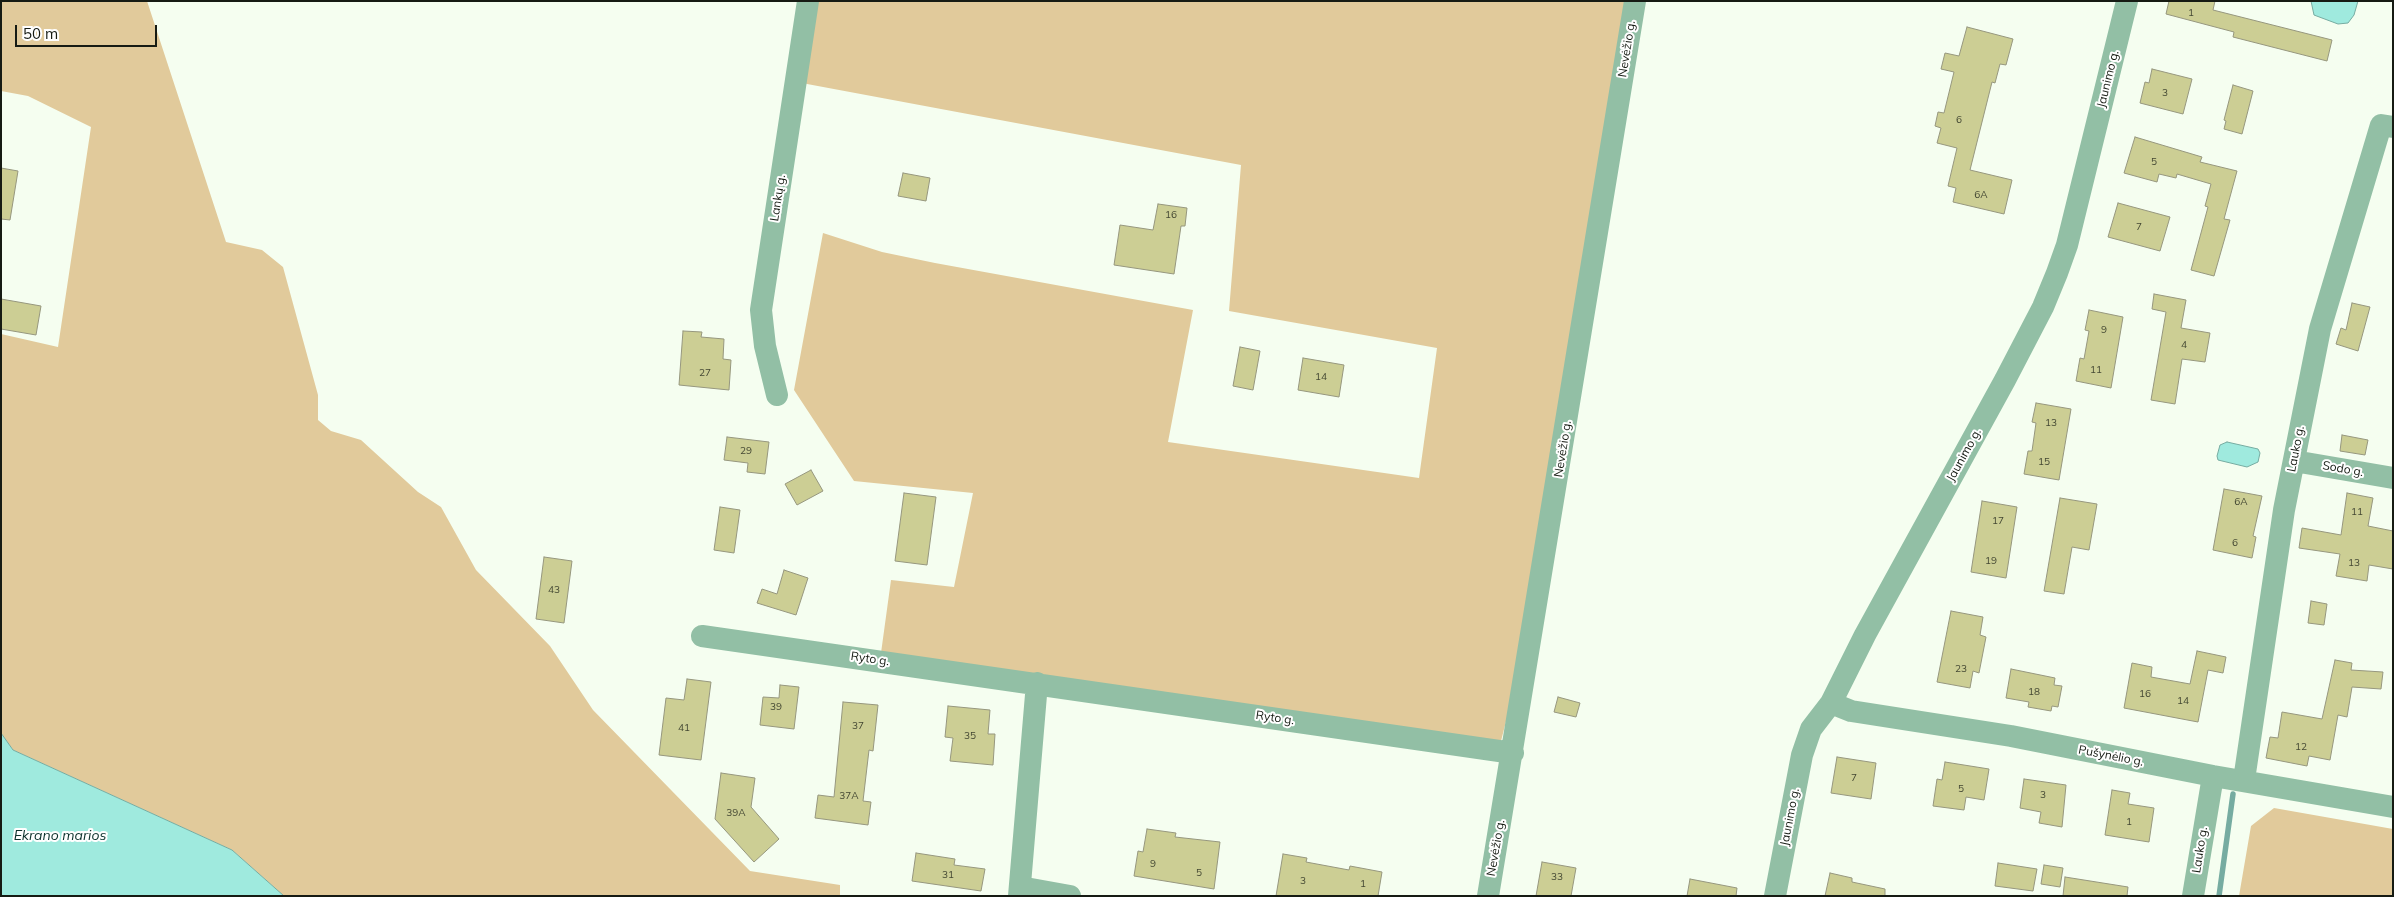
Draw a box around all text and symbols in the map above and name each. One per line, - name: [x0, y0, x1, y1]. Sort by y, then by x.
- house number: 1: [2188, 7, 2194, 19]
- scale bar: [18, 15, 160, 47]
- street label: Nevėžio g.: [1615, 20, 1639, 78]
- text: 50 m: [23, 24, 58, 43]
- street label: Jaunimo g.: [2094, 49, 2122, 109]
- house number: 3: [2162, 87, 2168, 99]
- house number: 6: [1956, 114, 1962, 126]
- house number: 5: [2151, 156, 2157, 168]
- street label: Lankų g.: [767, 174, 789, 222]
- house number: 6A: [1974, 189, 1988, 201]
- house number: 16: [1165, 209, 1177, 221]
- house number: 7: [2136, 221, 2142, 233]
- house number: 9: [2101, 324, 2107, 336]
- house number: 4: [2181, 339, 2187, 351]
- house number: 11: [2090, 364, 2102, 376]
- house number: 27: [699, 367, 711, 379]
- house number: 14: [1315, 371, 1327, 383]
- house number: 13: [2045, 417, 2057, 429]
- street label: Nevėžio g.: [1551, 420, 1575, 478]
- street label: Lauko g.: [2284, 425, 2308, 473]
- street label: Jaunimo g.: [1944, 426, 1984, 484]
- house number: 29: [740, 445, 752, 457]
- house number: 15: [2038, 456, 2050, 468]
- street label: Sodo g.: [2321, 458, 2365, 480]
- house number: 6A: [2234, 496, 2248, 508]
- house number: 11: [2351, 506, 2363, 518]
- house number: 17: [1992, 515, 2004, 527]
- house number: 6: [2232, 537, 2238, 549]
- house number: 19: [1985, 555, 1997, 567]
- house number: 13: [2348, 557, 2360, 569]
- house number: 43: [548, 584, 560, 596]
- street label: Ryto g.: [850, 649, 890, 669]
- house number: 23: [1955, 663, 1967, 675]
- house number: 18: [2028, 686, 2040, 698]
- house number: 16: [2139, 688, 2151, 700]
- house number: 14: [2177, 695, 2189, 707]
- house number: 39: [770, 701, 782, 713]
- street label: Ryto g.: [1255, 708, 1295, 728]
- house number: 37: [852, 720, 864, 732]
- house number: 41: [678, 722, 690, 734]
- house number: 35: [964, 730, 976, 742]
- house number: 12: [2295, 741, 2307, 753]
- street label: Pušynėlio g.: [2077, 743, 2145, 769]
- house number: 7: [1851, 772, 1857, 784]
- house number: 5: [1958, 783, 1964, 795]
- street label: Jaunimo g.: [1777, 787, 1803, 847]
- house number: 3: [2040, 789, 2046, 801]
- house number: 37A: [839, 790, 859, 802]
- house number: 39A: [726, 807, 746, 819]
- house number: 1: [2126, 816, 2132, 828]
- street label: Nevėžio g.: [1484, 819, 1508, 877]
- street label: Lauko g.: [2189, 826, 2211, 874]
- water label: Ekrano marios: [14, 828, 106, 844]
- house number: 9: [1150, 858, 1156, 870]
- house number: 5: [1196, 867, 1202, 879]
- house number: 31: [942, 869, 954, 881]
- house number: 33: [1551, 871, 1563, 883]
- house number: 3: [1300, 875, 1306, 887]
- house number: 1: [1360, 878, 1366, 890]

